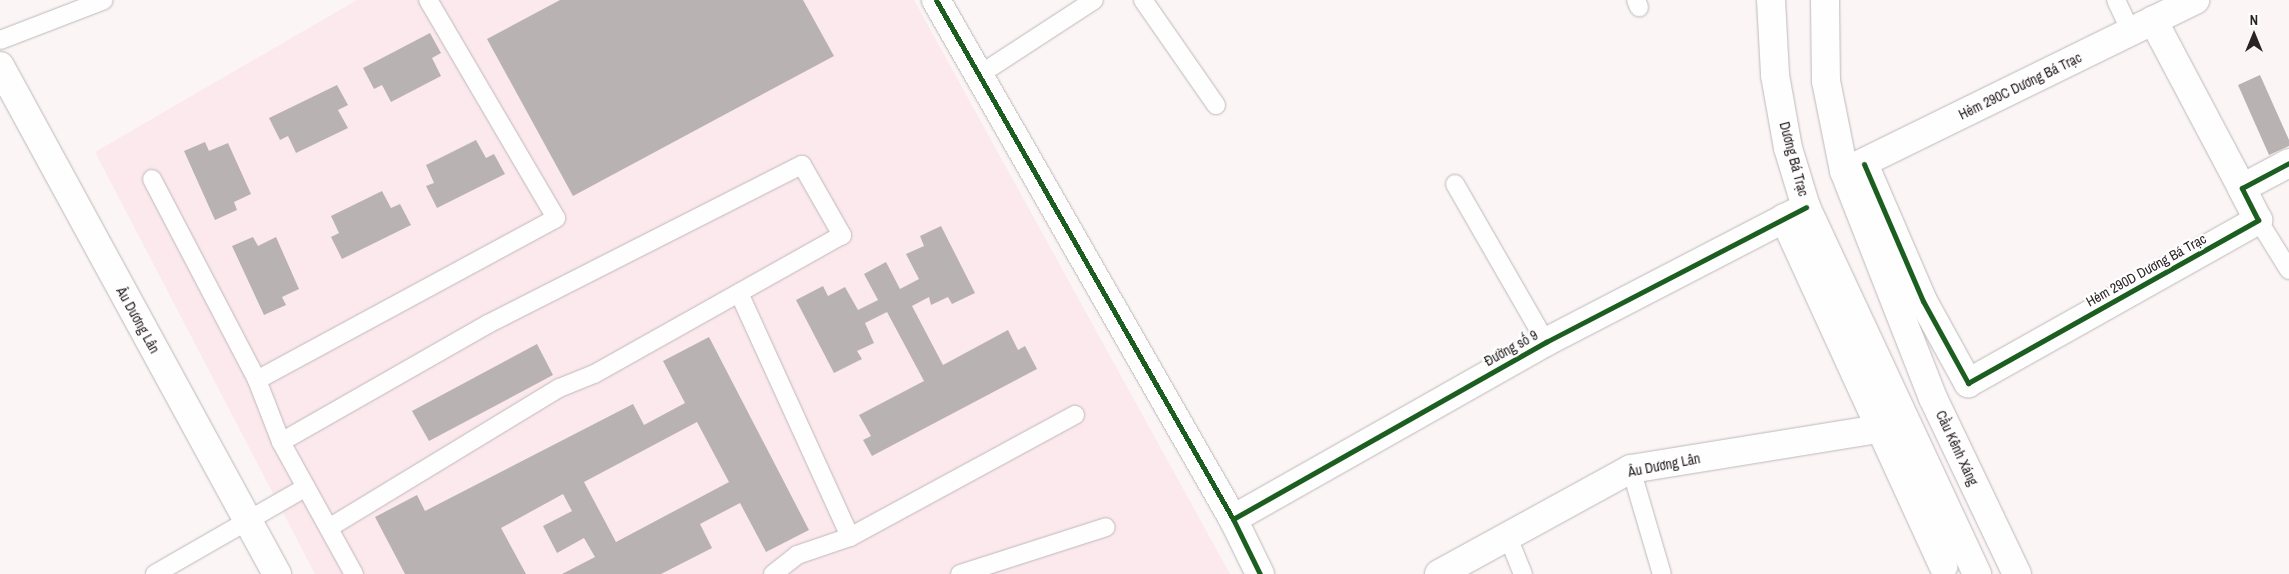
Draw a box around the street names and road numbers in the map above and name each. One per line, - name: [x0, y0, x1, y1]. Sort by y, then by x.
- street label: Hẻm 290C Dương Bá Trạc: [1956, 49, 2084, 123]
- street label: Dương Bá Trạc: [1776, 120, 1812, 198]
- street label: Hẻm 290D Dương Bá Trạc: [2083, 230, 2209, 310]
- street label: Âu Dương Lân: [113, 284, 163, 356]
- street label: Đường số 9: [1481, 326, 1541, 370]
- street label: Cầu Kênh Xáng: [1932, 408, 1982, 488]
- street label: Âu Dương Lân: [1626, 450, 1702, 480]

